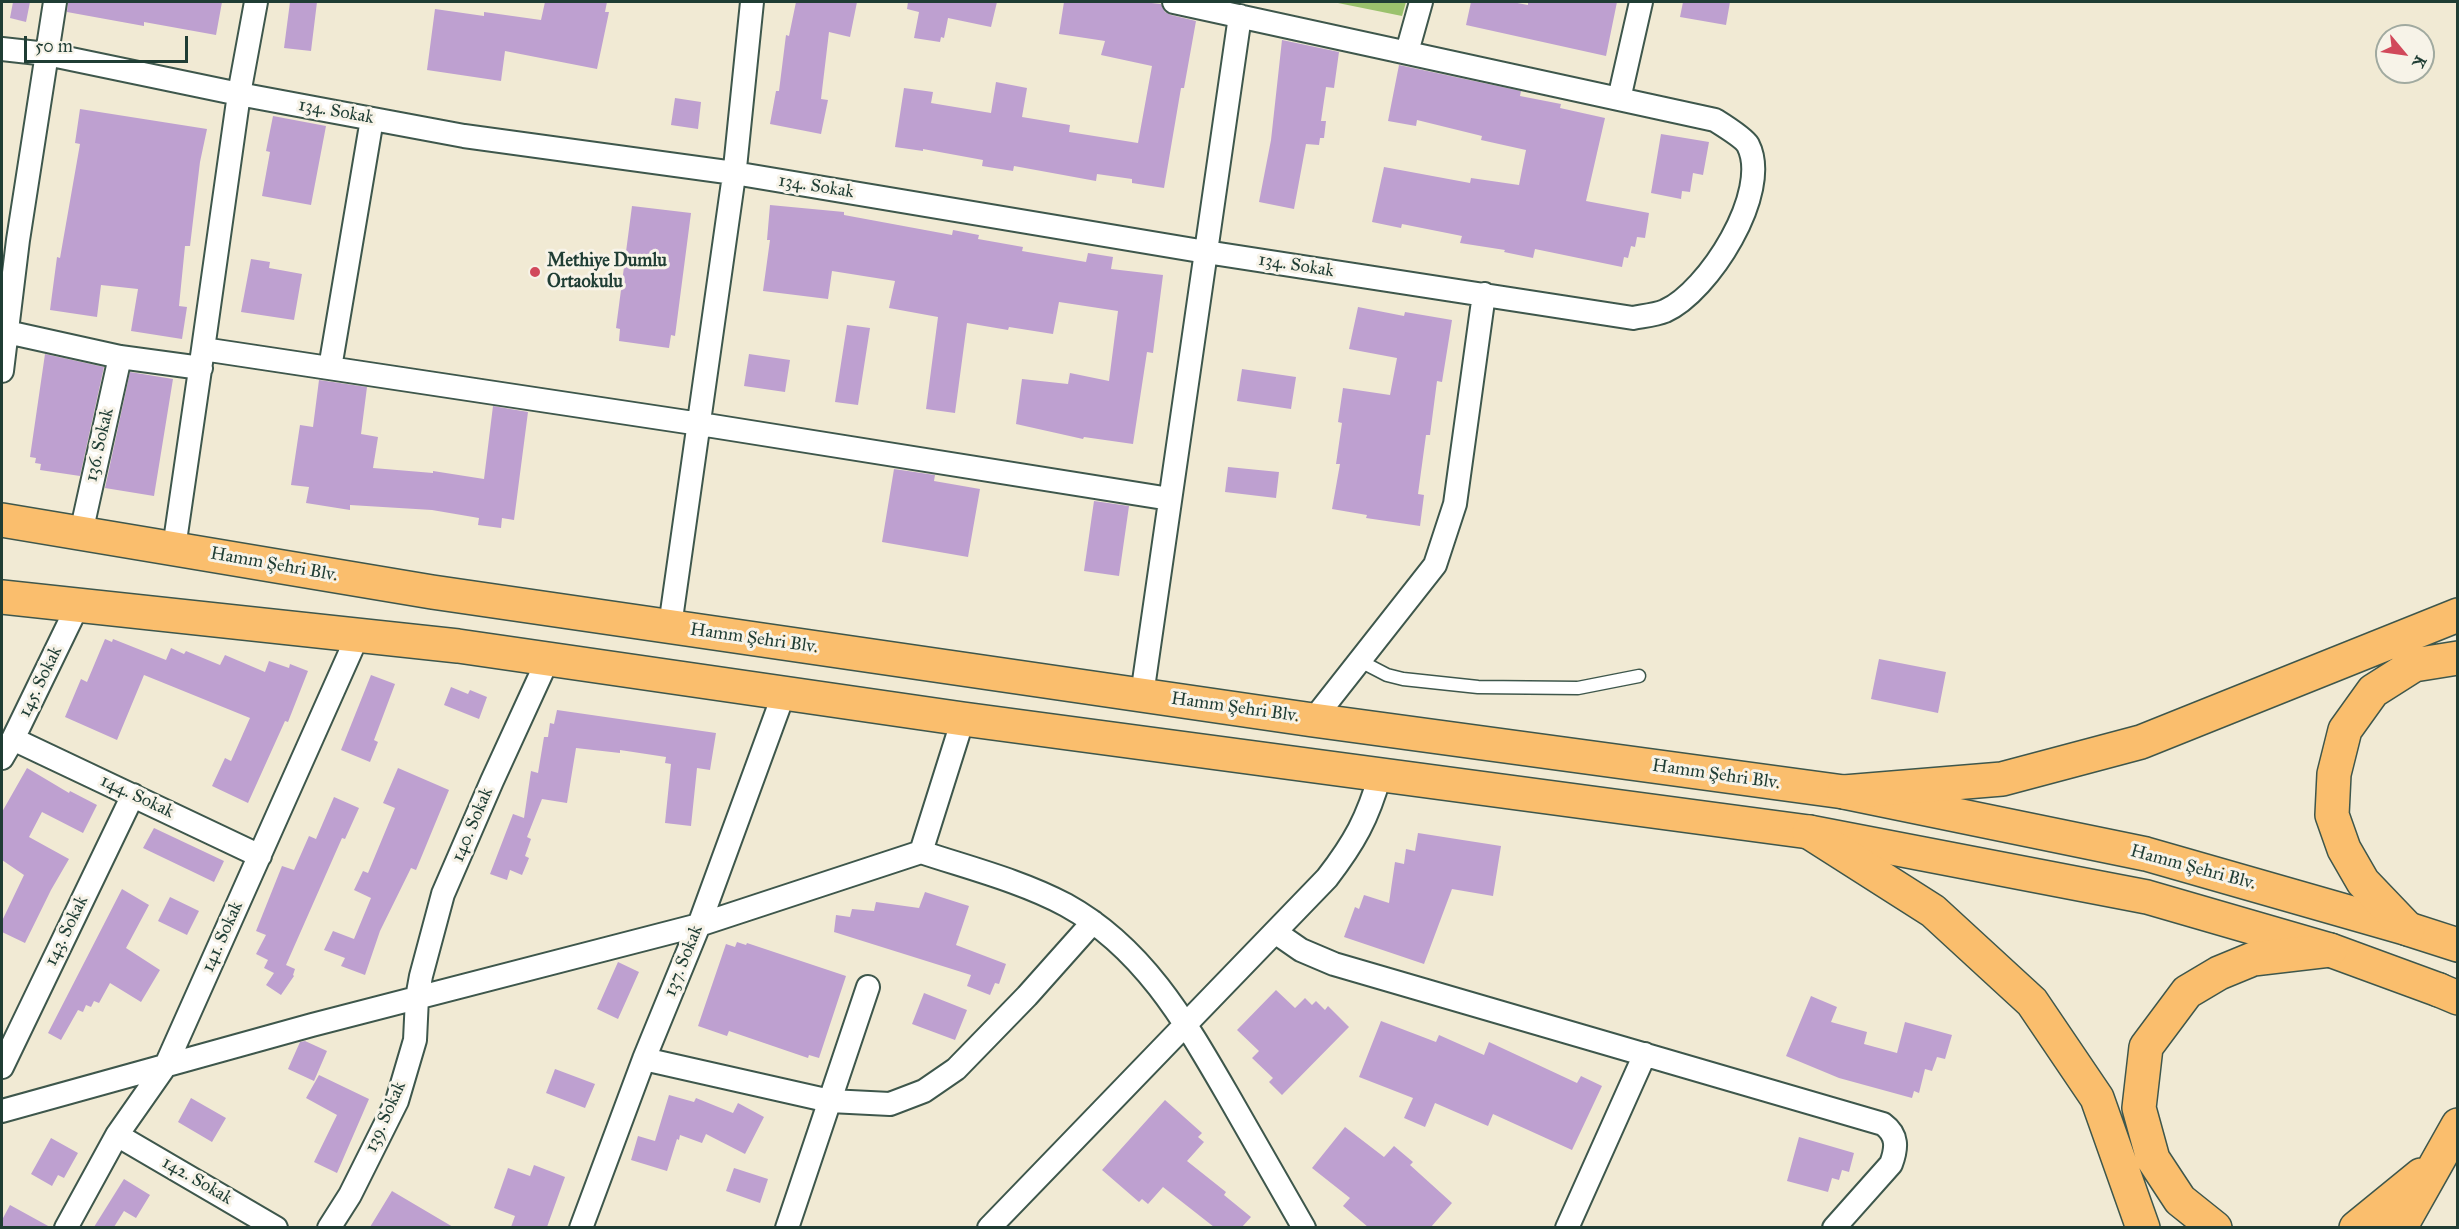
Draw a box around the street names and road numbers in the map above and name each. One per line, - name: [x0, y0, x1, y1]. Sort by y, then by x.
- street label: 134. Sokak: [297, 95, 375, 129]
- street label: 134. Sokak: [777, 170, 855, 204]
- street label: 134. Sokak: [1257, 249, 1335, 283]
- street label: 136. Sokak: [81, 406, 119, 484]
- street label: Hamm Şehri Blv.: [209, 543, 339, 587]
- street label: Hamm Şehri Blv.: [689, 619, 819, 659]
- street label: 145. Sokak: [15, 643, 67, 721]
- street label: Hamm Şehri Blv.: [1170, 688, 1300, 728]
- street label: Hamm Şehri Blv.: [1651, 755, 1781, 795]
- street label: 144. Sokak: [97, 771, 177, 823]
- street label: 140. Sokak: [448, 784, 498, 866]
- street label: Hamm Şehri Blv.: [2128, 841, 2258, 895]
- street label: 143. Sokak: [41, 892, 93, 970]
- street label: 141. Sokak: [198, 898, 248, 976]
- street label: 137. Sokak: [660, 922, 708, 1000]
- street label: 139. Sokak: [361, 1078, 411, 1156]
- street label: 142. Sokak: [158, 1152, 236, 1210]

